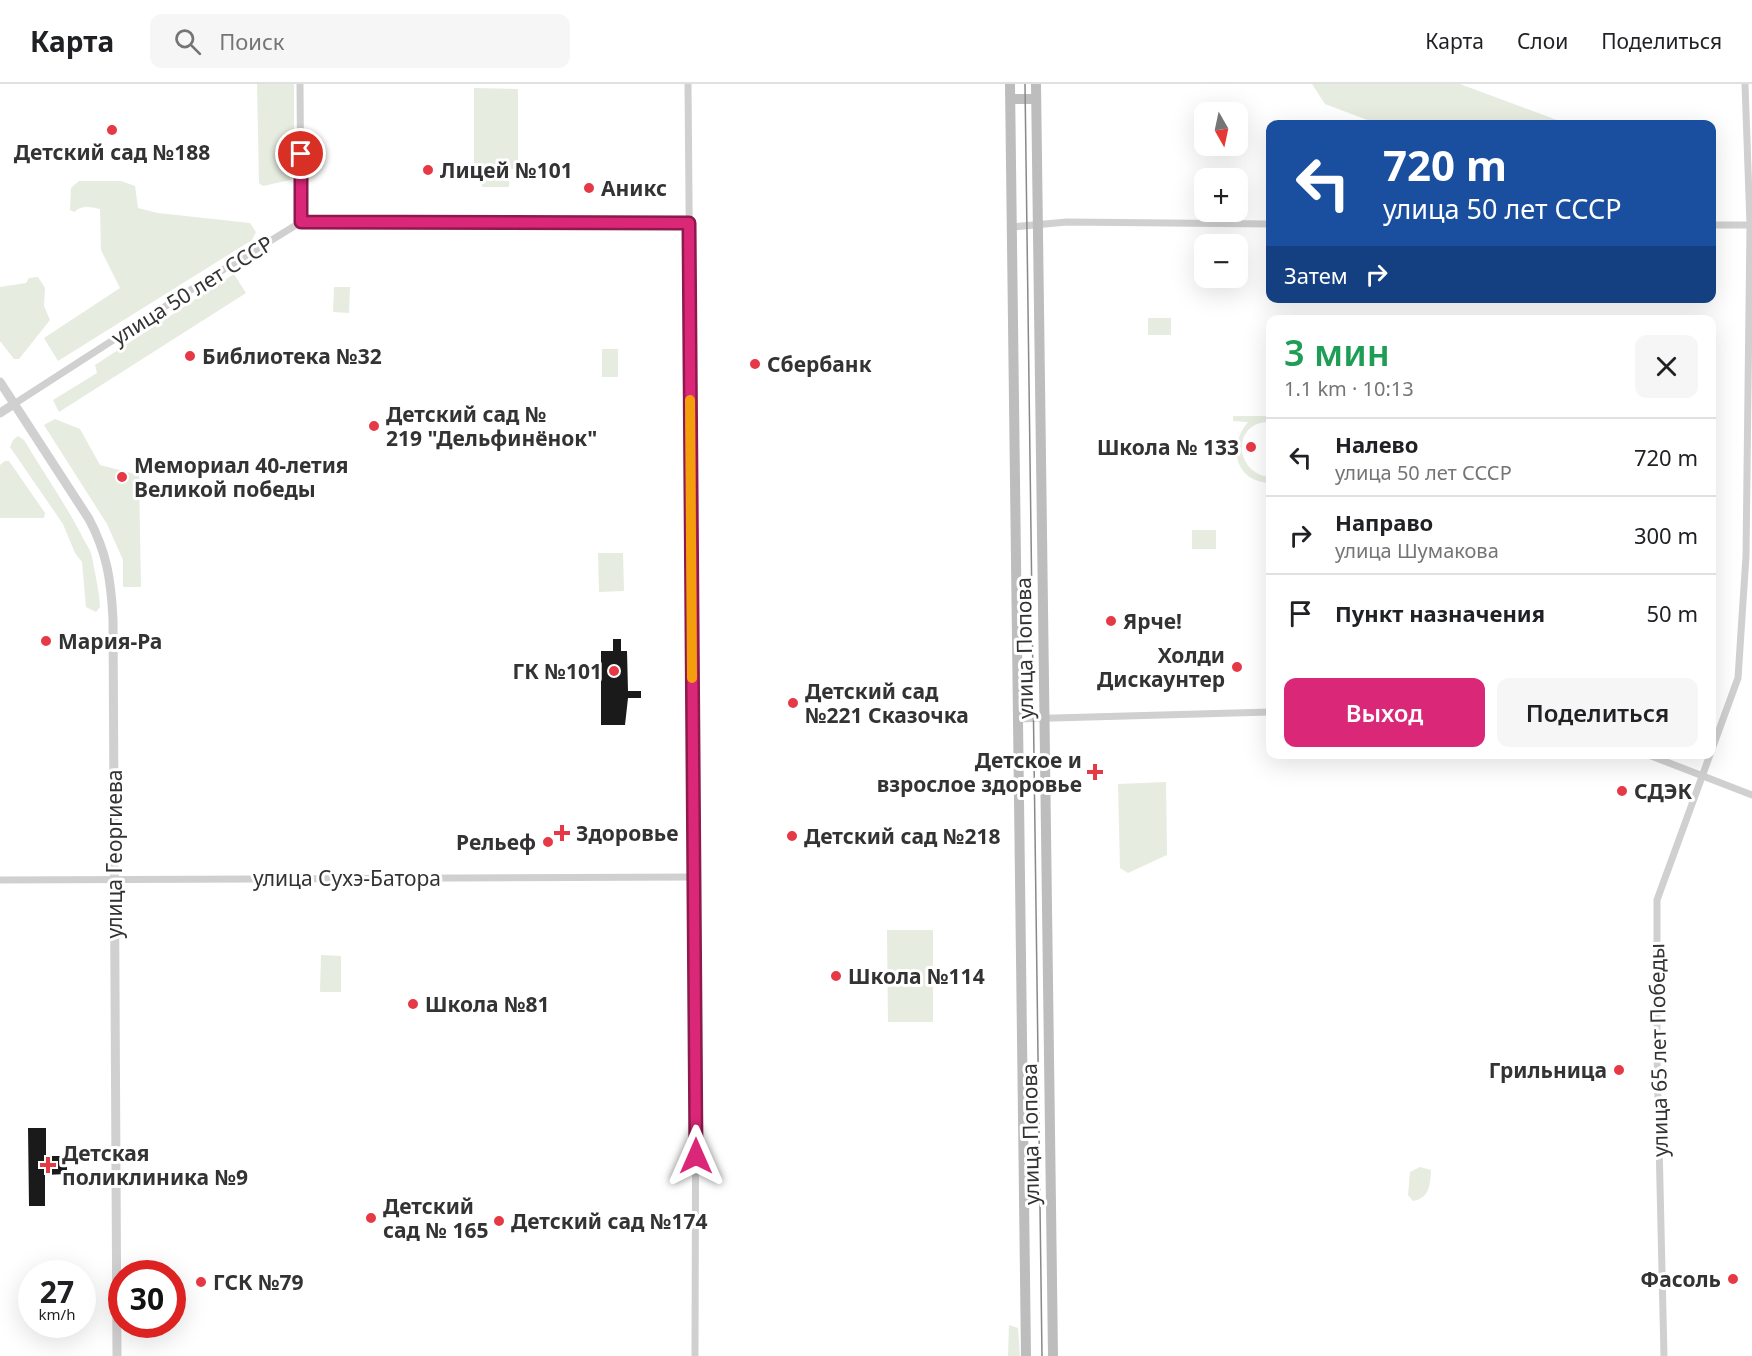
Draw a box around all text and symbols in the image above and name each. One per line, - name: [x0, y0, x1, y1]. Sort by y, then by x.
- search box: [150, 14, 570, 68]
- text: Карта: [30, 22, 114, 60]
- icon: search: [171, 25, 204, 58]
- text: Поиск: [219, 26, 285, 56]
- text: Карта: [1425, 27, 1484, 55]
- text: Слои: [1517, 27, 1568, 55]
- text: Поделиться: [1601, 27, 1722, 55]
- north arrow: [1194, 102, 1248, 156]
- map controls: [1194, 102, 1248, 288]
- marker: Детский сад №188: [105, 123, 119, 137]
- pin: [275, 128, 326, 179]
- text: 720 m: [1383, 136, 1507, 193]
- icon: arrive: [284, 137, 317, 170]
- place label: Детский сад №188: [14, 138, 210, 166]
- icon: left: [1284, 144, 1362, 222]
- place label: Лицей №101: [440, 156, 573, 184]
- marker: Лицей №101: [421, 163, 435, 177]
- button: +: [1194, 168, 1248, 222]
- place label: Аникс: [601, 174, 667, 202]
- marker: Аникс: [582, 181, 596, 195]
- text: улица 50 лет СССР: [1383, 190, 1622, 227]
- street label: улица 50 лет СССР: [106, 229, 278, 351]
- button: −: [1194, 234, 1248, 288]
- icon: right: [1360, 258, 1393, 291]
- text: Затем: [1284, 260, 1348, 290]
- text: 3 мин: [1284, 328, 1390, 377]
- button: close: [1635, 335, 1698, 398]
- place label: Библиотека №32: [202, 342, 382, 370]
- marker: Библиотека №32: [183, 349, 197, 363]
- place label: Сбербанк: [767, 350, 872, 378]
- marker: Сбербанк: [748, 357, 762, 371]
- text: 1.1 km · 10:13: [1284, 375, 1414, 402]
- place label: Детский сад № 219 "Дельфинёнок": [386, 400, 597, 452]
- marker: Детский сад № 219 "Дельфинёнок": [367, 419, 381, 433]
- text: Налево: [1335, 429, 1418, 459]
- place label: Школа № 133: [1097, 433, 1239, 461]
- marker: Школа № 133: [1244, 440, 1258, 454]
- icon: left: [1284, 441, 1317, 474]
- text: 720 m: [1634, 442, 1698, 472]
- place label: Мемориал 40-летия Великой победы: [134, 451, 349, 503]
- text: улица 50 лет СССР: [1335, 459, 1512, 486]
- marker: Мемориал 40-летия Великой победы: [115, 470, 129, 484]
- text: Направо: [1335, 507, 1433, 537]
- icon: right: [1284, 519, 1317, 552]
- text: 300 m: [1634, 520, 1698, 550]
- text: улица Шумакова: [1335, 537, 1499, 564]
- street label: улица Попова: [1009, 577, 1039, 719]
- icon: arrive: [1284, 597, 1317, 630]
- text: Пункт назначения: [1335, 598, 1545, 628]
- text: 50 m: [1647, 598, 1698, 628]
- place label: Ярче!: [1123, 607, 1182, 635]
- marker: Ярче!: [1104, 614, 1118, 628]
- place label: Мария-Ра: [58, 627, 162, 655]
- marker: Мария-Ра: [39, 634, 53, 648]
- place label: Холди Дискаунтер: [1097, 641, 1225, 693]
- place label: ГК №101: [513, 657, 602, 685]
- marker: Холди Дискаунтер: [1230, 660, 1244, 674]
- marker: ГК №101: [607, 664, 621, 678]
- place label: Детский сад №221 Сказочка: [805, 677, 969, 729]
- button: Выход: [1284, 678, 1485, 747]
- button: Поделиться: [1497, 678, 1698, 747]
- marker: Детский сад №221 Сказочка: [786, 696, 800, 710]
- place label: Детское и взрослое здоровье: [877, 746, 1082, 798]
- marker: Детское и взрослое здоровье: [1086, 763, 1104, 781]
- street label: улица Георгиева: [100, 770, 128, 939]
- place label: СДЭК: [1634, 777, 1693, 805]
- marker: СДЭК: [1615, 784, 1629, 798]
- place label: Здоровье: [576, 819, 678, 847]
- place label: Детский сад №218: [804, 822, 1000, 850]
- marker: Здоровье: [553, 824, 571, 842]
- place label: Рельеф: [456, 828, 536, 856]
- marker: Детский сад №218: [785, 829, 799, 843]
- marker: Рельеф: [541, 835, 555, 849]
- street label: улица Сухэ-Батора: [253, 864, 441, 892]
- street label: улица 65 лет Победы: [1642, 943, 1674, 1157]
- place label: Школа №114: [848, 962, 985, 990]
- marker: Школа №114: [829, 969, 843, 983]
- place label: Школа №81: [425, 990, 550, 1018]
- marker: Школа №81: [406, 997, 420, 1011]
- place label: Грильница: [1489, 1056, 1607, 1084]
- street label: улица Попова: [1015, 1063, 1045, 1205]
- marker: Грильница: [1612, 1063, 1626, 1077]
- position arrow: [664, 1124, 728, 1188]
- place label: Детская поликлиника №9: [62, 1139, 248, 1191]
- marker: Детская поликлиника №9: [39, 1156, 57, 1174]
- place label: Детский сад № 165: [383, 1192, 488, 1244]
- place label: Детский сад №174: [511, 1207, 707, 1235]
- marker: Детский сад № 165: [364, 1211, 378, 1225]
- marker: Детский сад №174: [492, 1214, 506, 1228]
- speed limit sign: 30: [108, 1260, 186, 1338]
- place label: Фасоль: [1640, 1265, 1721, 1293]
- place label: ГСК №79: [213, 1268, 304, 1296]
- text: 27: [40, 1271, 74, 1312]
- marker: Фасоль: [1726, 1272, 1740, 1286]
- marker: ГСК №79: [194, 1275, 208, 1289]
- text: km/h: [39, 1304, 75, 1324]

